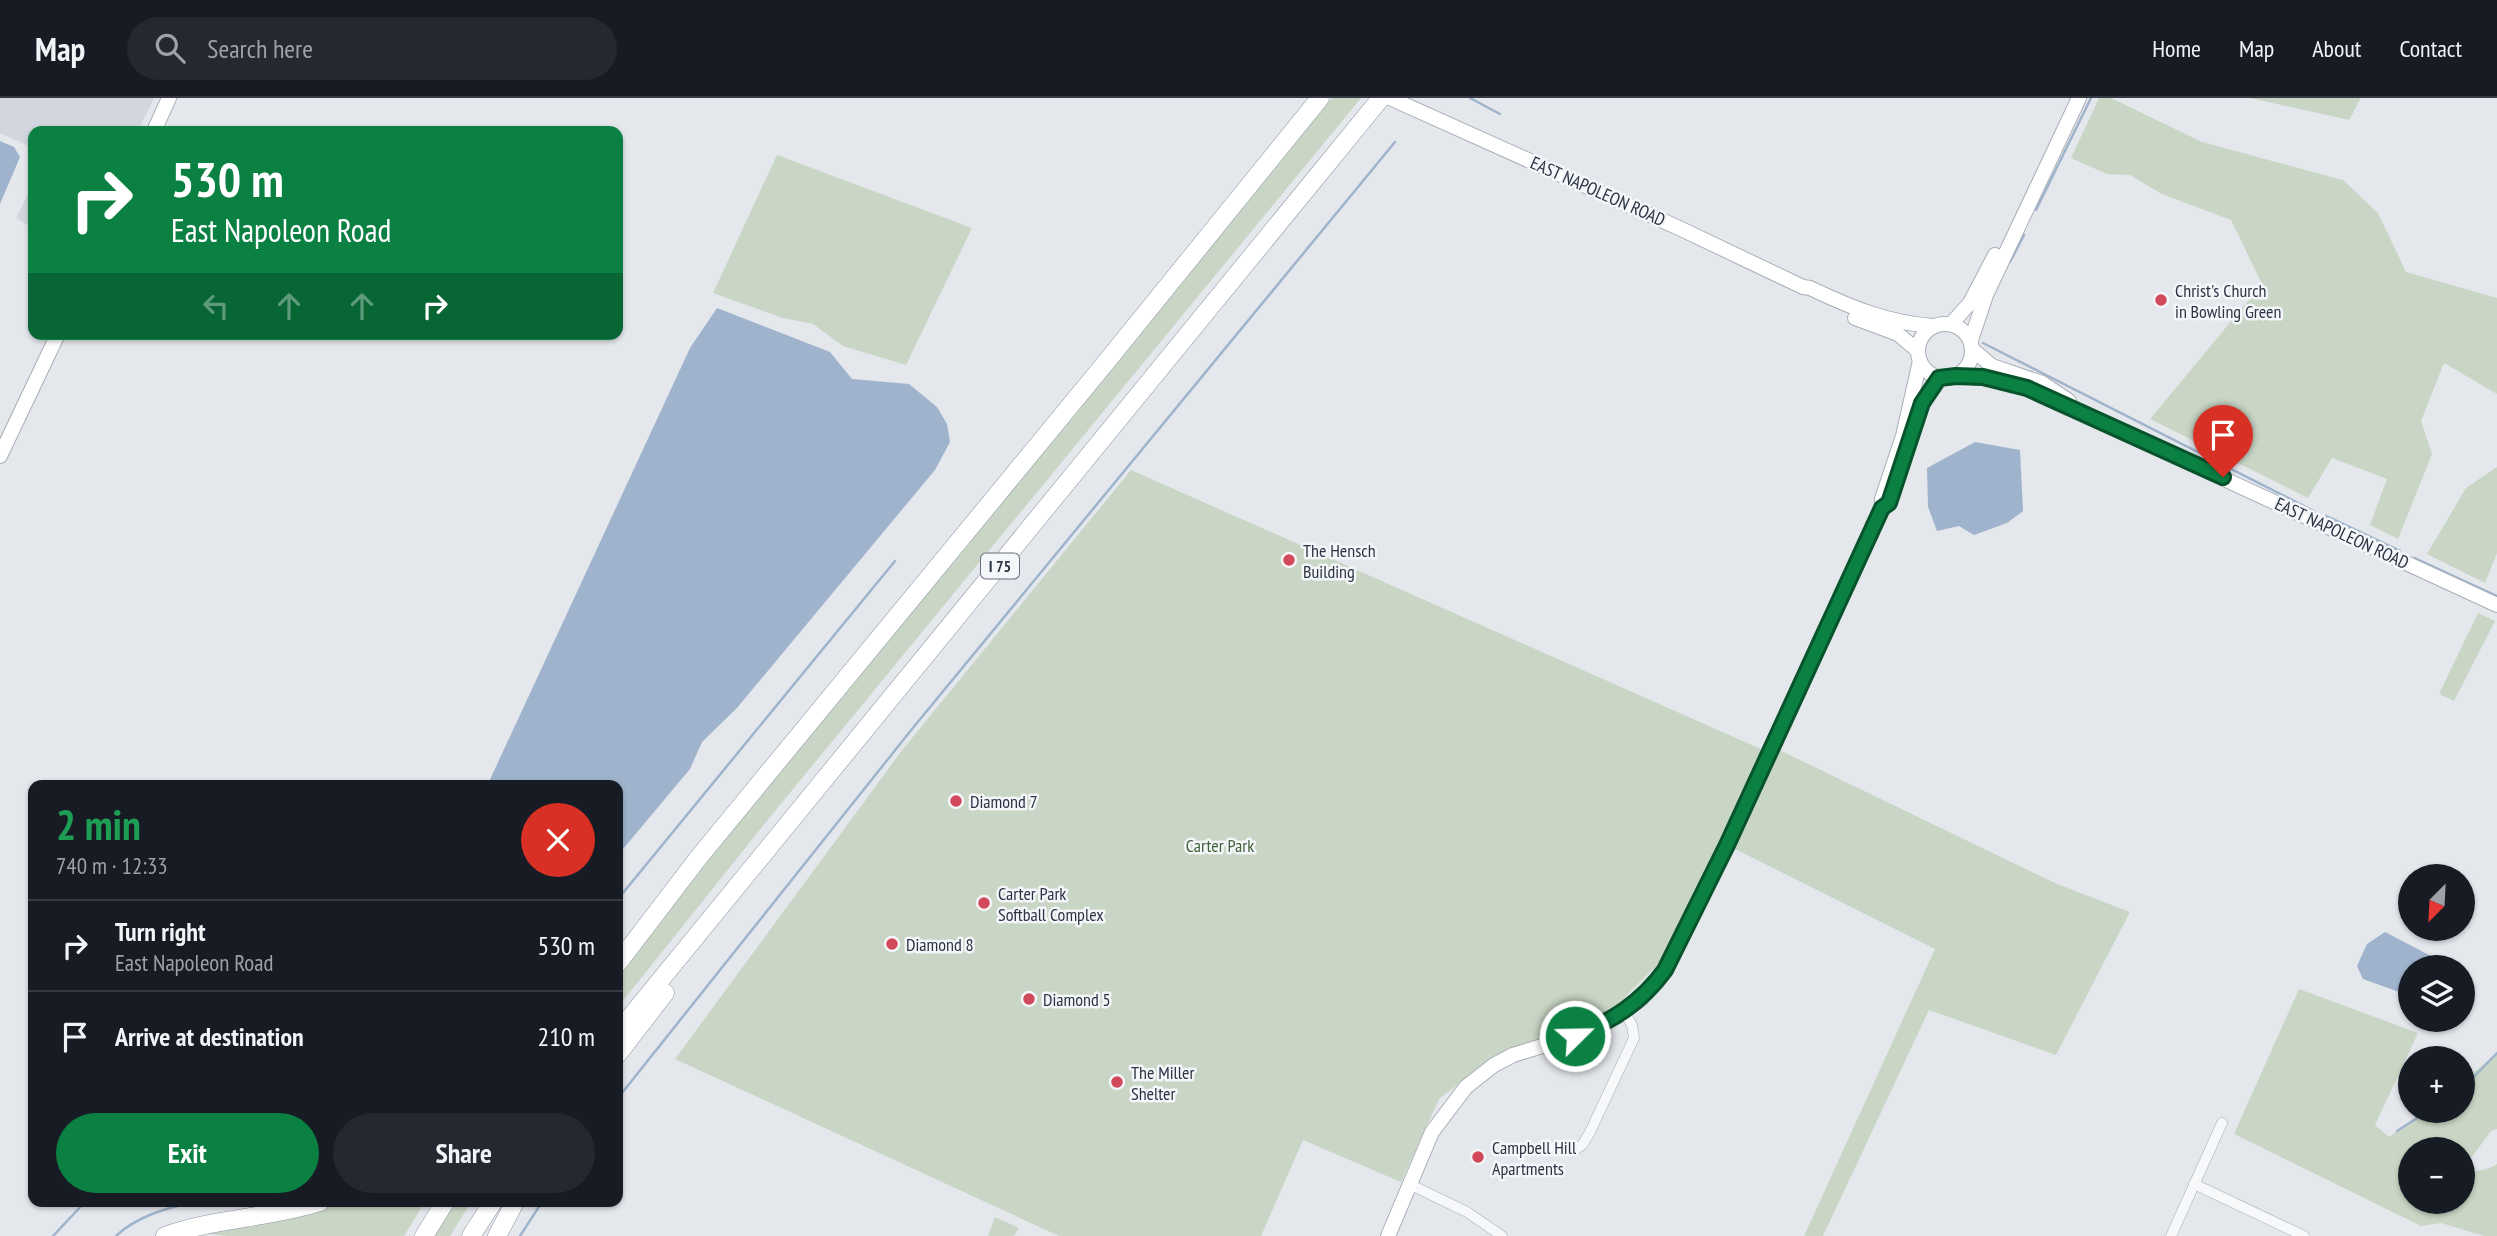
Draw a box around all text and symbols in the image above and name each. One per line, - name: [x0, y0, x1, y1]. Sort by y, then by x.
- search box: [127, 17, 617, 80]
- text: Map: [35, 27, 85, 70]
- icon: search: [151, 29, 189, 67]
- text: Search here: [207, 32, 313, 65]
- text: Home: [2152, 33, 2201, 64]
- text: Map: [2239, 33, 2274, 64]
- text: About: [2312, 33, 2361, 64]
- text: Contact: [2399, 33, 2462, 64]
- text: 530 m: [171, 147, 284, 211]
- street label: EAST NAPOLEON ROAD: [1527, 151, 1669, 231]
- icon: right: [56, 154, 147, 245]
- text: East Napoleon Road: [171, 209, 391, 251]
- place label: Christ's Church in Bowling Green: [2175, 279, 2281, 323]
- icon: left: [197, 287, 235, 325]
- icon: ahead: [270, 287, 308, 325]
- icon: ahead: [343, 287, 381, 325]
- icon: right: [416, 287, 454, 325]
- marker: Christ's Church in Bowling Green: [2153, 292, 2169, 308]
- pin: [2193, 405, 2253, 477]
- icon: arrive: [2204, 416, 2242, 454]
- street label: EAST NAPOLEON ROAD: [2271, 492, 2413, 574]
- place label: The Hensch Building: [1303, 539, 1376, 583]
- marker: The Hensch Building: [1281, 552, 1297, 568]
- road number: I 75: [981, 554, 1019, 579]
- place label: Diamond 7: [970, 790, 1038, 813]
- marker: Diamond 7: [948, 793, 964, 809]
- text: 2 min: [56, 797, 141, 852]
- button: close: [521, 803, 595, 877]
- park label: Carter Park: [1186, 834, 1254, 857]
- text: 740 m · 12:33: [56, 851, 168, 880]
- north arrow: [2398, 864, 2474, 942]
- map controls: [2398, 864, 2475, 1214]
- place label: Carter Park Softball Complex: [998, 882, 1104, 926]
- marker: Carter Park Softball Complex: [976, 895, 992, 911]
- text: Turn right: [115, 915, 206, 948]
- icon: right: [56, 927, 94, 965]
- text: 530 m: [537, 929, 595, 962]
- place label: Diamond 8: [906, 933, 974, 956]
- marker: Diamond 8: [884, 936, 900, 952]
- text: East Napoleon Road: [115, 948, 273, 977]
- button: layers: [2398, 955, 2475, 1032]
- place label: Diamond 5: [1043, 988, 1111, 1011]
- marker: Diamond 5: [1021, 991, 1037, 1007]
- position arrow: [1538, 999, 1612, 1073]
- icon: arrive: [56, 1018, 94, 1056]
- text: Arrive at destination: [115, 1020, 304, 1053]
- text: 210 m: [537, 1020, 595, 1053]
- button: +: [2398, 1046, 2475, 1123]
- place label: The Miller Shelter: [1131, 1061, 1194, 1105]
- marker: The Miller Shelter: [1109, 1074, 1125, 1090]
- button: Exit: [56, 1113, 319, 1193]
- button: Share: [333, 1113, 595, 1193]
- place label: Campbell Hill Apartments: [1492, 1136, 1577, 1180]
- button: −: [2398, 1137, 2475, 1214]
- marker: Campbell Hill Apartments: [1470, 1149, 1486, 1165]

